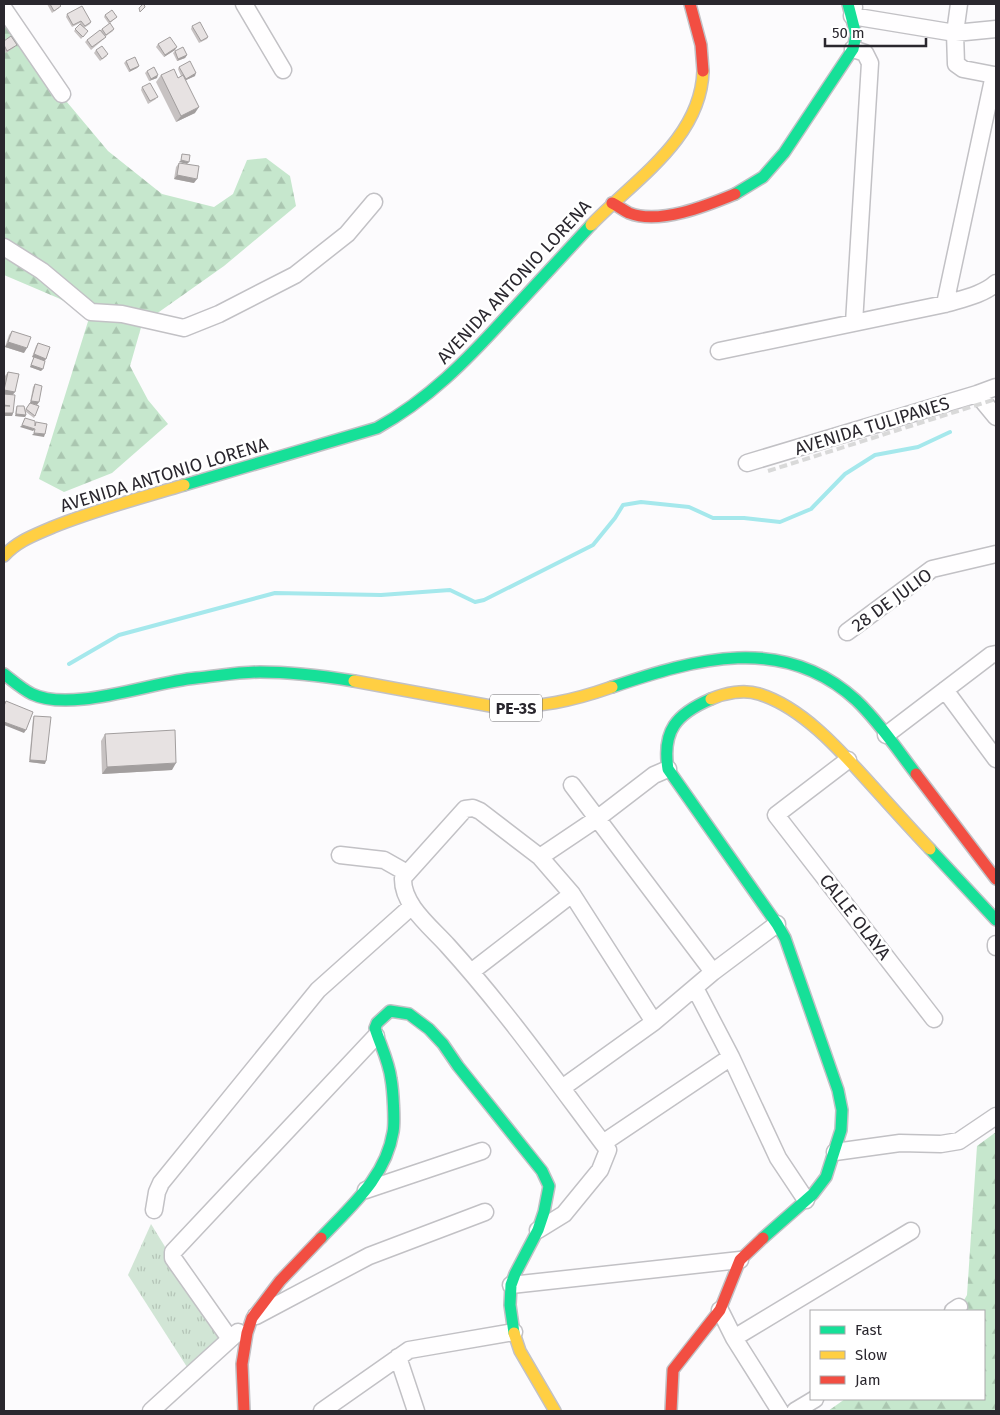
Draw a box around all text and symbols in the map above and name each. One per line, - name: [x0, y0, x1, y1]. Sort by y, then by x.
- scale bar: [825, 15, 926, 47]
- text: 50 m: [832, 24, 865, 42]
- street label: AVENIDA ANTONIO LORENA: [432, 195, 596, 369]
- street label: AVENIDA TULIPANES: [792, 392, 952, 460]
- street label: AVENIDA ANTONIO LORENA: [57, 433, 271, 517]
- street label: 28 DE JULIO: [848, 564, 936, 636]
- road number: PE-3S: [490, 694, 542, 721]
- street label: CALLE OLAYA: [815, 870, 896, 965]
- legend: [810, 1310, 985, 1400]
- text: Fast: [855, 1321, 882, 1339]
- text: Slow: [855, 1346, 887, 1364]
- text: Jam: [855, 1371, 881, 1389]

